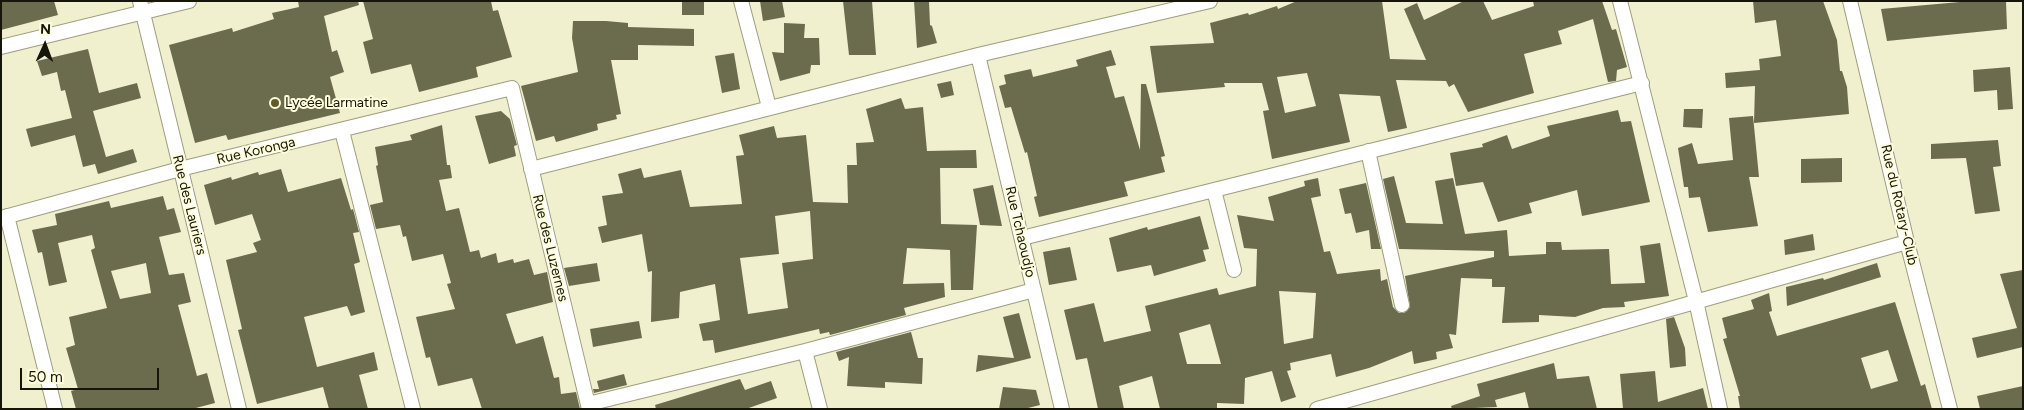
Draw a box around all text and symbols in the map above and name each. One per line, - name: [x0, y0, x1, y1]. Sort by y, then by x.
- north arrow: [20, 20, 70, 70]
- text: N: [40, 21, 51, 38]
- place label: Lycée Larmatine: [285, 95, 388, 111]
- marker: Lycée Larmatine: [269, 97, 281, 109]
- street label: Rue Koronga: [215, 134, 297, 168]
- street label: Rue du Rotary-Club: [1877, 143, 1921, 267]
- street label: Rue des Lauriers: [168, 153, 210, 257]
- street label: Rue Tchaoudjo: [1001, 185, 1039, 279]
- street label: Rue des Luzernes: [529, 193, 571, 303]
- scale bar: [22, 358, 161, 390]
- text: 50 m: [28, 368, 63, 386]

